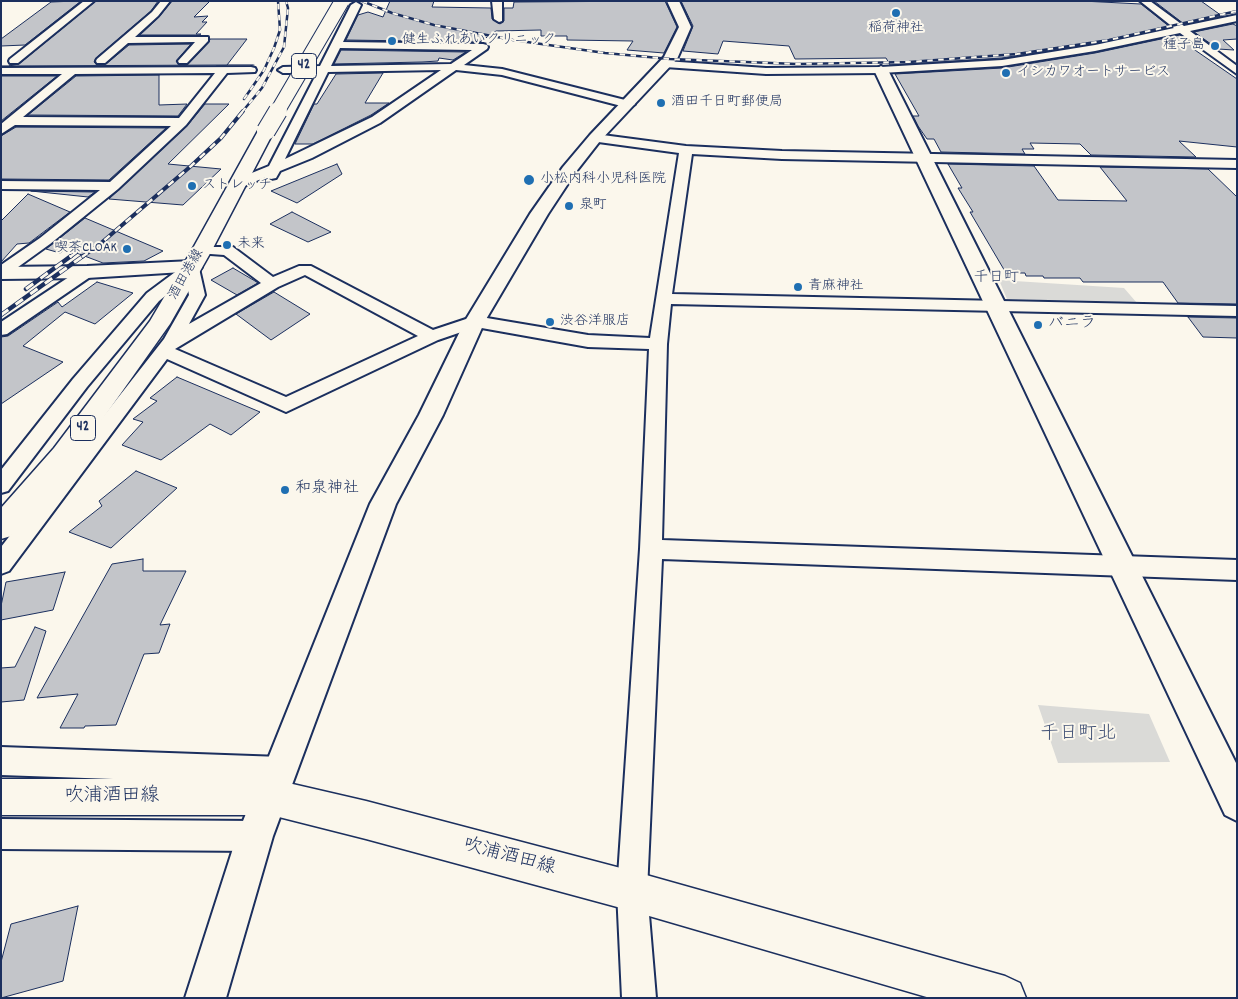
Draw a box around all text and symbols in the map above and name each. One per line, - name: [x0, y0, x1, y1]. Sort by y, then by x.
- marker: 稲荷神社: [890, 7, 902, 19]
- place label: 稲荷神社: [868, 21, 924, 37]
- place label: 健生ふれあいクリニック: [402, 33, 556, 49]
- marker: 健生ふれあいクリニック: [386, 35, 398, 47]
- place label: 種子島: [1163, 38, 1205, 54]
- marker: 種子島: [1209, 40, 1221, 52]
- road number: 42: [292, 54, 316, 78]
- place label: イシカワオートサービス: [1016, 65, 1170, 81]
- marker: イシカワオートサービス: [1000, 67, 1012, 79]
- place label: 酒田千日町郵便局: [671, 95, 783, 111]
- marker: 酒田千日町郵便局: [655, 97, 667, 109]
- place label: 小松内科小児科医院: [540, 172, 666, 188]
- marker: 小松内科小児科医院: [522, 173, 536, 187]
- place label: ストレッチ: [202, 178, 272, 194]
- marker: ストレッチ: [186, 180, 198, 192]
- place label: 泉町: [579, 198, 607, 214]
- marker: 泉町: [563, 200, 575, 212]
- place label: 未来: [237, 237, 265, 253]
- marker: 未来: [221, 239, 233, 251]
- place label: 喫茶CLOAK: [54, 241, 117, 257]
- marker: 喫茶CLOAK: [121, 243, 133, 255]
- street label: 酒田港線: [166, 247, 208, 303]
- district label: 千日町: [974, 270, 1018, 288]
- place label: 青麻神社: [808, 279, 864, 295]
- marker: 青麻神社: [792, 281, 804, 293]
- place label: 渋谷洋服店: [560, 314, 630, 330]
- place label: バニラ: [1048, 315, 1096, 335]
- marker: 渋谷洋服店: [544, 316, 556, 328]
- marker: バニラ: [1032, 319, 1044, 331]
- road number: 42: [70, 416, 96, 440]
- place label: 和泉神社: [295, 480, 359, 500]
- marker: 和泉神社: [279, 484, 291, 496]
- park label: 千日町北: [1040, 724, 1116, 746]
- street label: 吹浦酒田線: [65, 786, 159, 808]
- street label: 吹浦酒田線: [460, 835, 558, 881]

